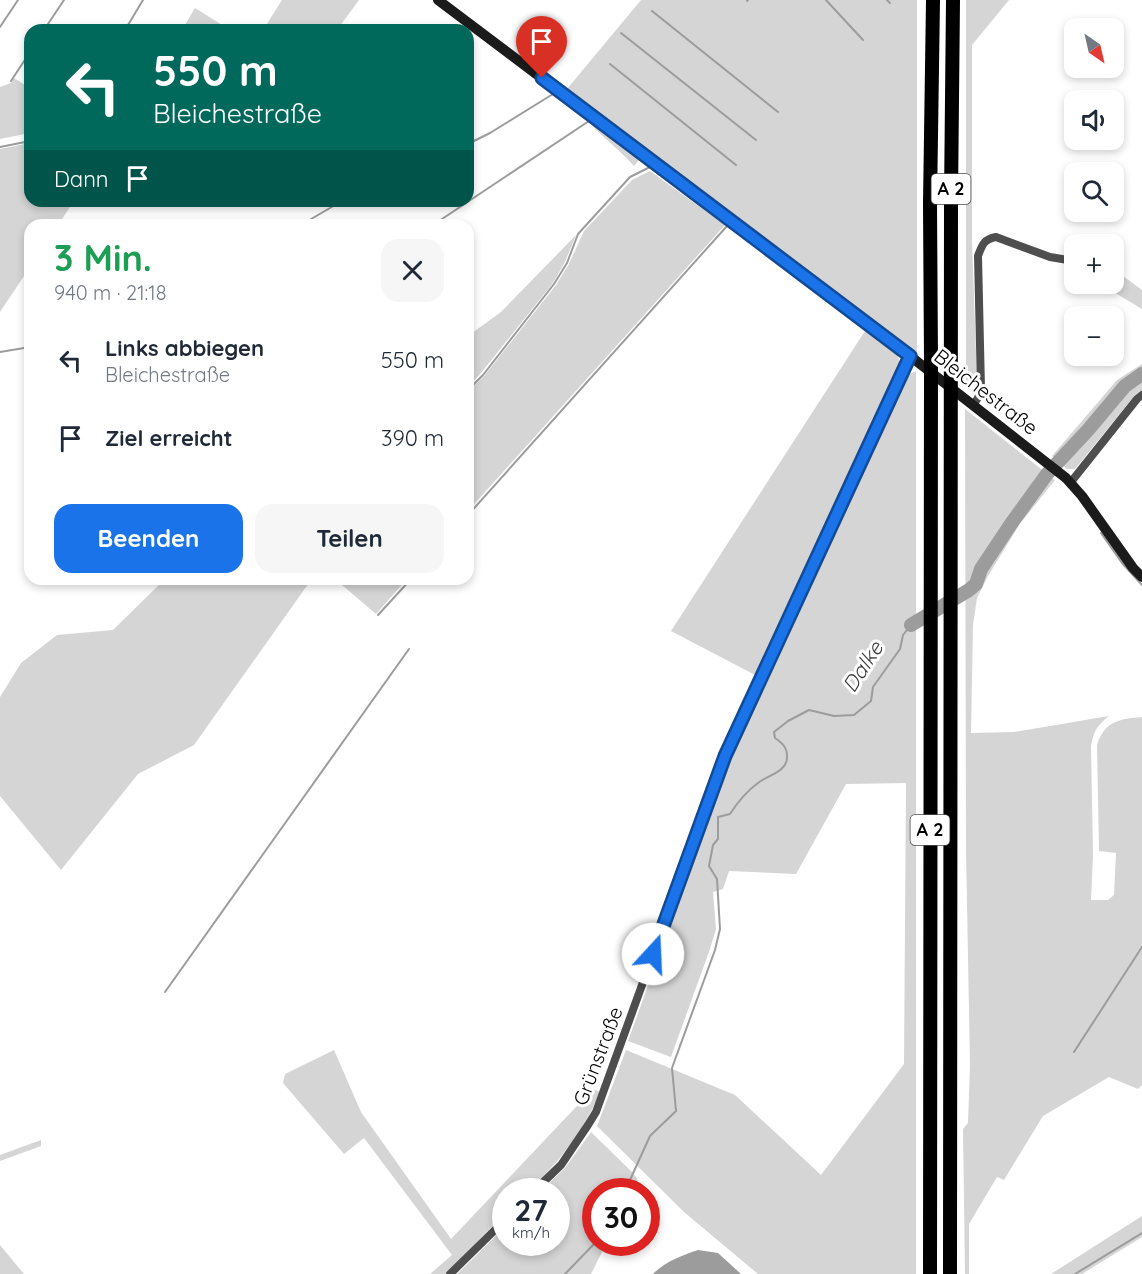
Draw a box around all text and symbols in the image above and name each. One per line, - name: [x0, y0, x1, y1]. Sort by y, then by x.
- pin: [516, 16, 567, 78]
- north arrow: [1064, 18, 1124, 78]
- map controls: [1064, 18, 1124, 366]
- icon: arrive: [525, 25, 558, 58]
- text: 550 m: [153, 44, 278, 97]
- icon: left: [54, 48, 132, 126]
- button: sound: [1064, 90, 1124, 150]
- text: Bleichestraße: [153, 96, 322, 130]
- icon: arrive: [121, 162, 154, 195]
- button: search: [1064, 162, 1124, 222]
- text: Dann: [54, 165, 109, 193]
- road number: A 2: [932, 174, 970, 204]
- button: +: [1064, 234, 1124, 294]
- text: 3 Min.: [54, 235, 152, 280]
- button: close: [381, 239, 444, 302]
- text: 940 m · 21:18: [54, 280, 167, 305]
- button: −: [1064, 306, 1124, 366]
- text: Links abbiegen: [105, 334, 264, 362]
- street label: Bleichestraße: [929, 343, 1043, 440]
- icon: left: [54, 344, 87, 377]
- text: 550 m: [381, 346, 444, 374]
- text: Bleichestraße: [105, 362, 230, 387]
- icon: arrive: [54, 422, 87, 455]
- text: Ziel erreicht: [105, 424, 233, 452]
- text: 390 m: [381, 424, 444, 452]
- button: Beenden: [54, 504, 243, 573]
- button: Teilen: [255, 504, 444, 573]
- water label: Dalke: [836, 635, 889, 697]
- road number: A 2: [910, 815, 950, 845]
- position arrow: [621, 922, 685, 986]
- street label: Grünstraße: [567, 1003, 628, 1109]
- speed limit sign: 30: [582, 1178, 660, 1256]
- text: 27: [514, 1191, 548, 1229]
- text: km/h: [512, 1223, 550, 1242]

